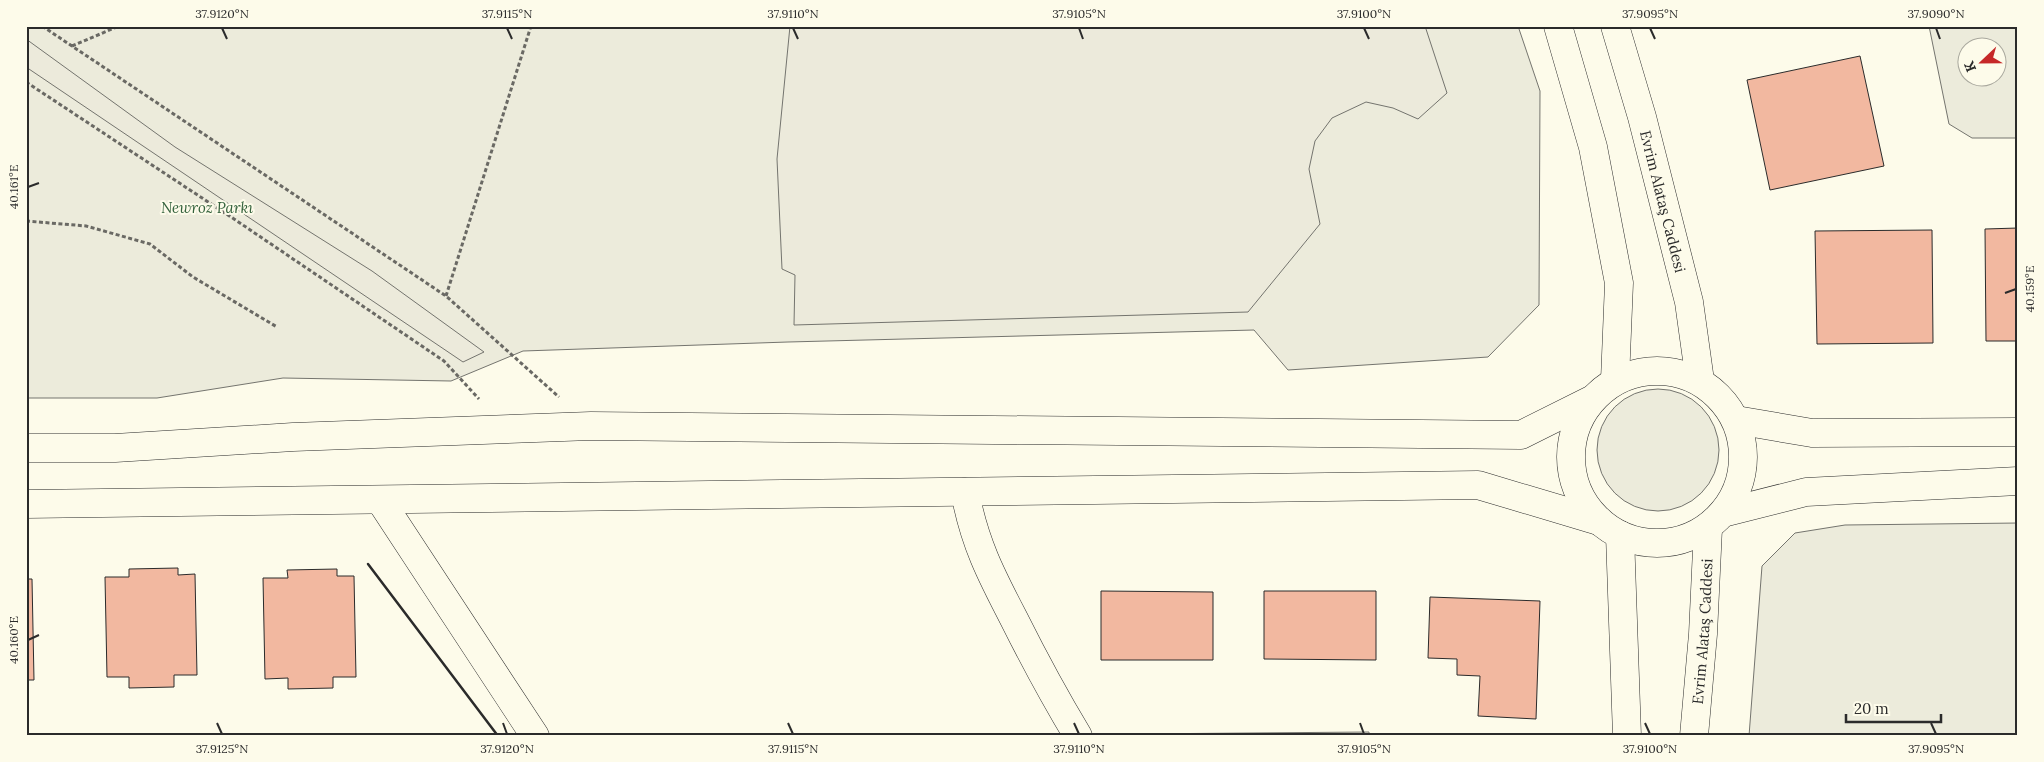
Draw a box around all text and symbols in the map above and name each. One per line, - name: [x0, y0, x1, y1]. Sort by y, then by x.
- text: 37.9120°N: [195, 6, 249, 21]
- text: 37.9115°N: [482, 6, 532, 21]
- text: 37.9110°N: [767, 6, 819, 21]
- text: 37.9105°N: [1052, 6, 1106, 21]
- text: 37.9100°N: [1337, 6, 1391, 21]
- text: 37.9095°N: [1622, 6, 1678, 21]
- text: 37.9090°N: [1907, 6, 1965, 21]
- north arrow: [1956, 38, 2006, 88]
- text: K: [1960, 59, 1980, 75]
- street label: Evrim Alataş Caddesi: [1636, 128, 1691, 274]
- text: 40.161°E: [6, 165, 21, 209]
- park label: Newroz Parkı: [161, 198, 253, 217]
- text: 40.159°E: [2022, 266, 2037, 312]
- street label: Evrim Alataş Caddesi: [1687, 558, 1716, 705]
- text: 40.160°E: [6, 616, 21, 664]
- scale bar: [1846, 692, 1942, 724]
- text: 20 m: [1854, 699, 1889, 718]
- text: 37.9125°N: [196, 741, 248, 756]
- text: 37.9120°N: [480, 741, 534, 756]
- text: 37.9115°N: [768, 741, 818, 756]
- text: 37.9110°N: [1053, 741, 1105, 756]
- text: 37.9105°N: [1337, 741, 1391, 756]
- text: 37.9100°N: [1623, 741, 1677, 756]
- text: 37.9095°N: [1908, 741, 1964, 756]

